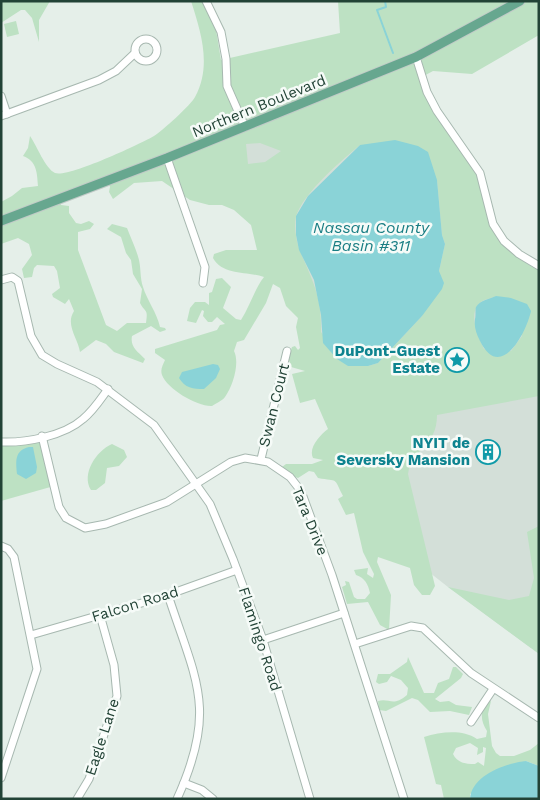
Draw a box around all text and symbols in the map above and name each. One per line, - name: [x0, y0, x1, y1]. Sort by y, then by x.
- street label: Northern Boulevard: [189, 71, 329, 141]
- water label: Nassau County Basin #311: [313, 218, 430, 255]
- place label: DuPont-Guest Estate: [334, 342, 440, 377]
- place icon: DuPont-Guest Estate: [444, 347, 470, 373]
- street label: Swan Court: [255, 361, 293, 449]
- place label: NYIT de Seversky Mansion: [337, 434, 470, 469]
- building icon: NYIT de Seversky Mansion: [475, 439, 501, 465]
- street label: Tara Drive: [288, 484, 332, 558]
- street label: Falcon Road: [89, 582, 181, 626]
- street label: Flamingo Road: [235, 585, 285, 693]
- street label: Eagle Lane: [81, 696, 123, 778]

